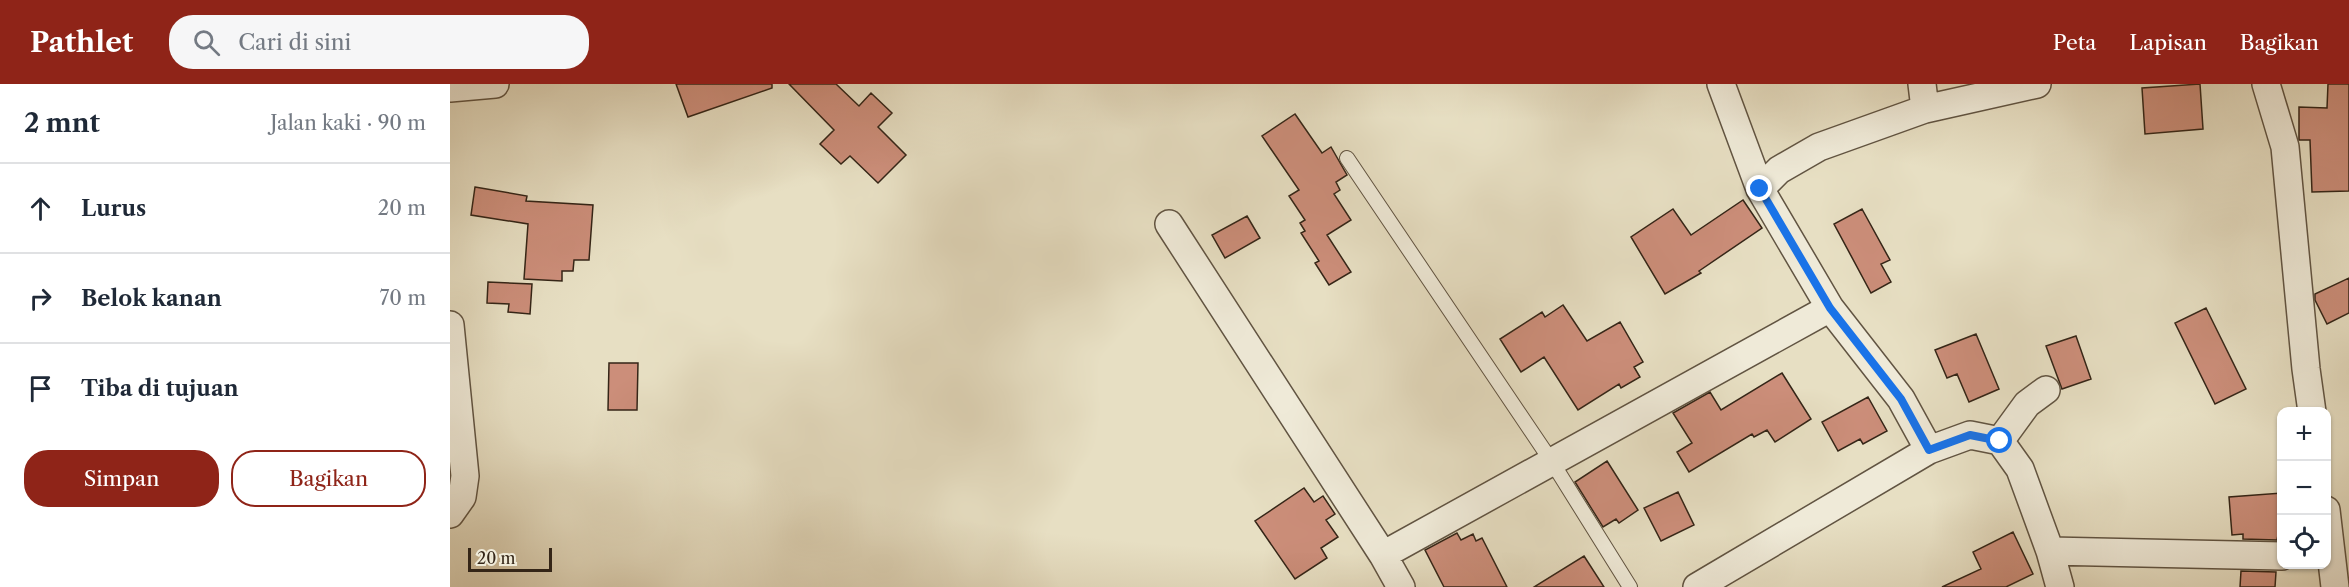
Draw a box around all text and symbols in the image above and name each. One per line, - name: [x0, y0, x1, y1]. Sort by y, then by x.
- search box: [169, 15, 589, 69]
- text: Pathlet: [30, 25, 133, 59]
- icon: search: [190, 26, 223, 59]
- text: Cari di sini: [238, 29, 351, 56]
- text: Peta: [2053, 30, 2096, 55]
- text: Lapisan: [2129, 30, 2207, 55]
- text: Bagikan: [2240, 30, 2319, 55]
- text: 2 mnt: [24, 107, 100, 139]
- text: Jalan kaki · 90 m: [270, 111, 426, 135]
- route end: [1746, 175, 1772, 201]
- icon: ahead: [24, 192, 57, 225]
- text: Lurus: [81, 195, 146, 222]
- text: 20 m: [378, 196, 426, 220]
- icon: right: [24, 282, 57, 315]
- text: Belok kanan: [81, 285, 222, 312]
- text: 70 m: [380, 286, 426, 310]
- icon: arrive: [24, 372, 57, 405]
- text: Tiba di tujuan: [81, 375, 239, 402]
- map controls: [2277, 407, 2331, 569]
- button: +: [2277, 407, 2331, 461]
- route start: [1986, 427, 2012, 453]
- button: Simpan: [24, 450, 219, 507]
- button: Bagikan: [231, 450, 426, 507]
- button: −: [2277, 461, 2331, 515]
- button: locate: [2277, 515, 2331, 569]
- scale bar: [468, 545, 552, 572]
- text: 20 m: [477, 548, 516, 568]

